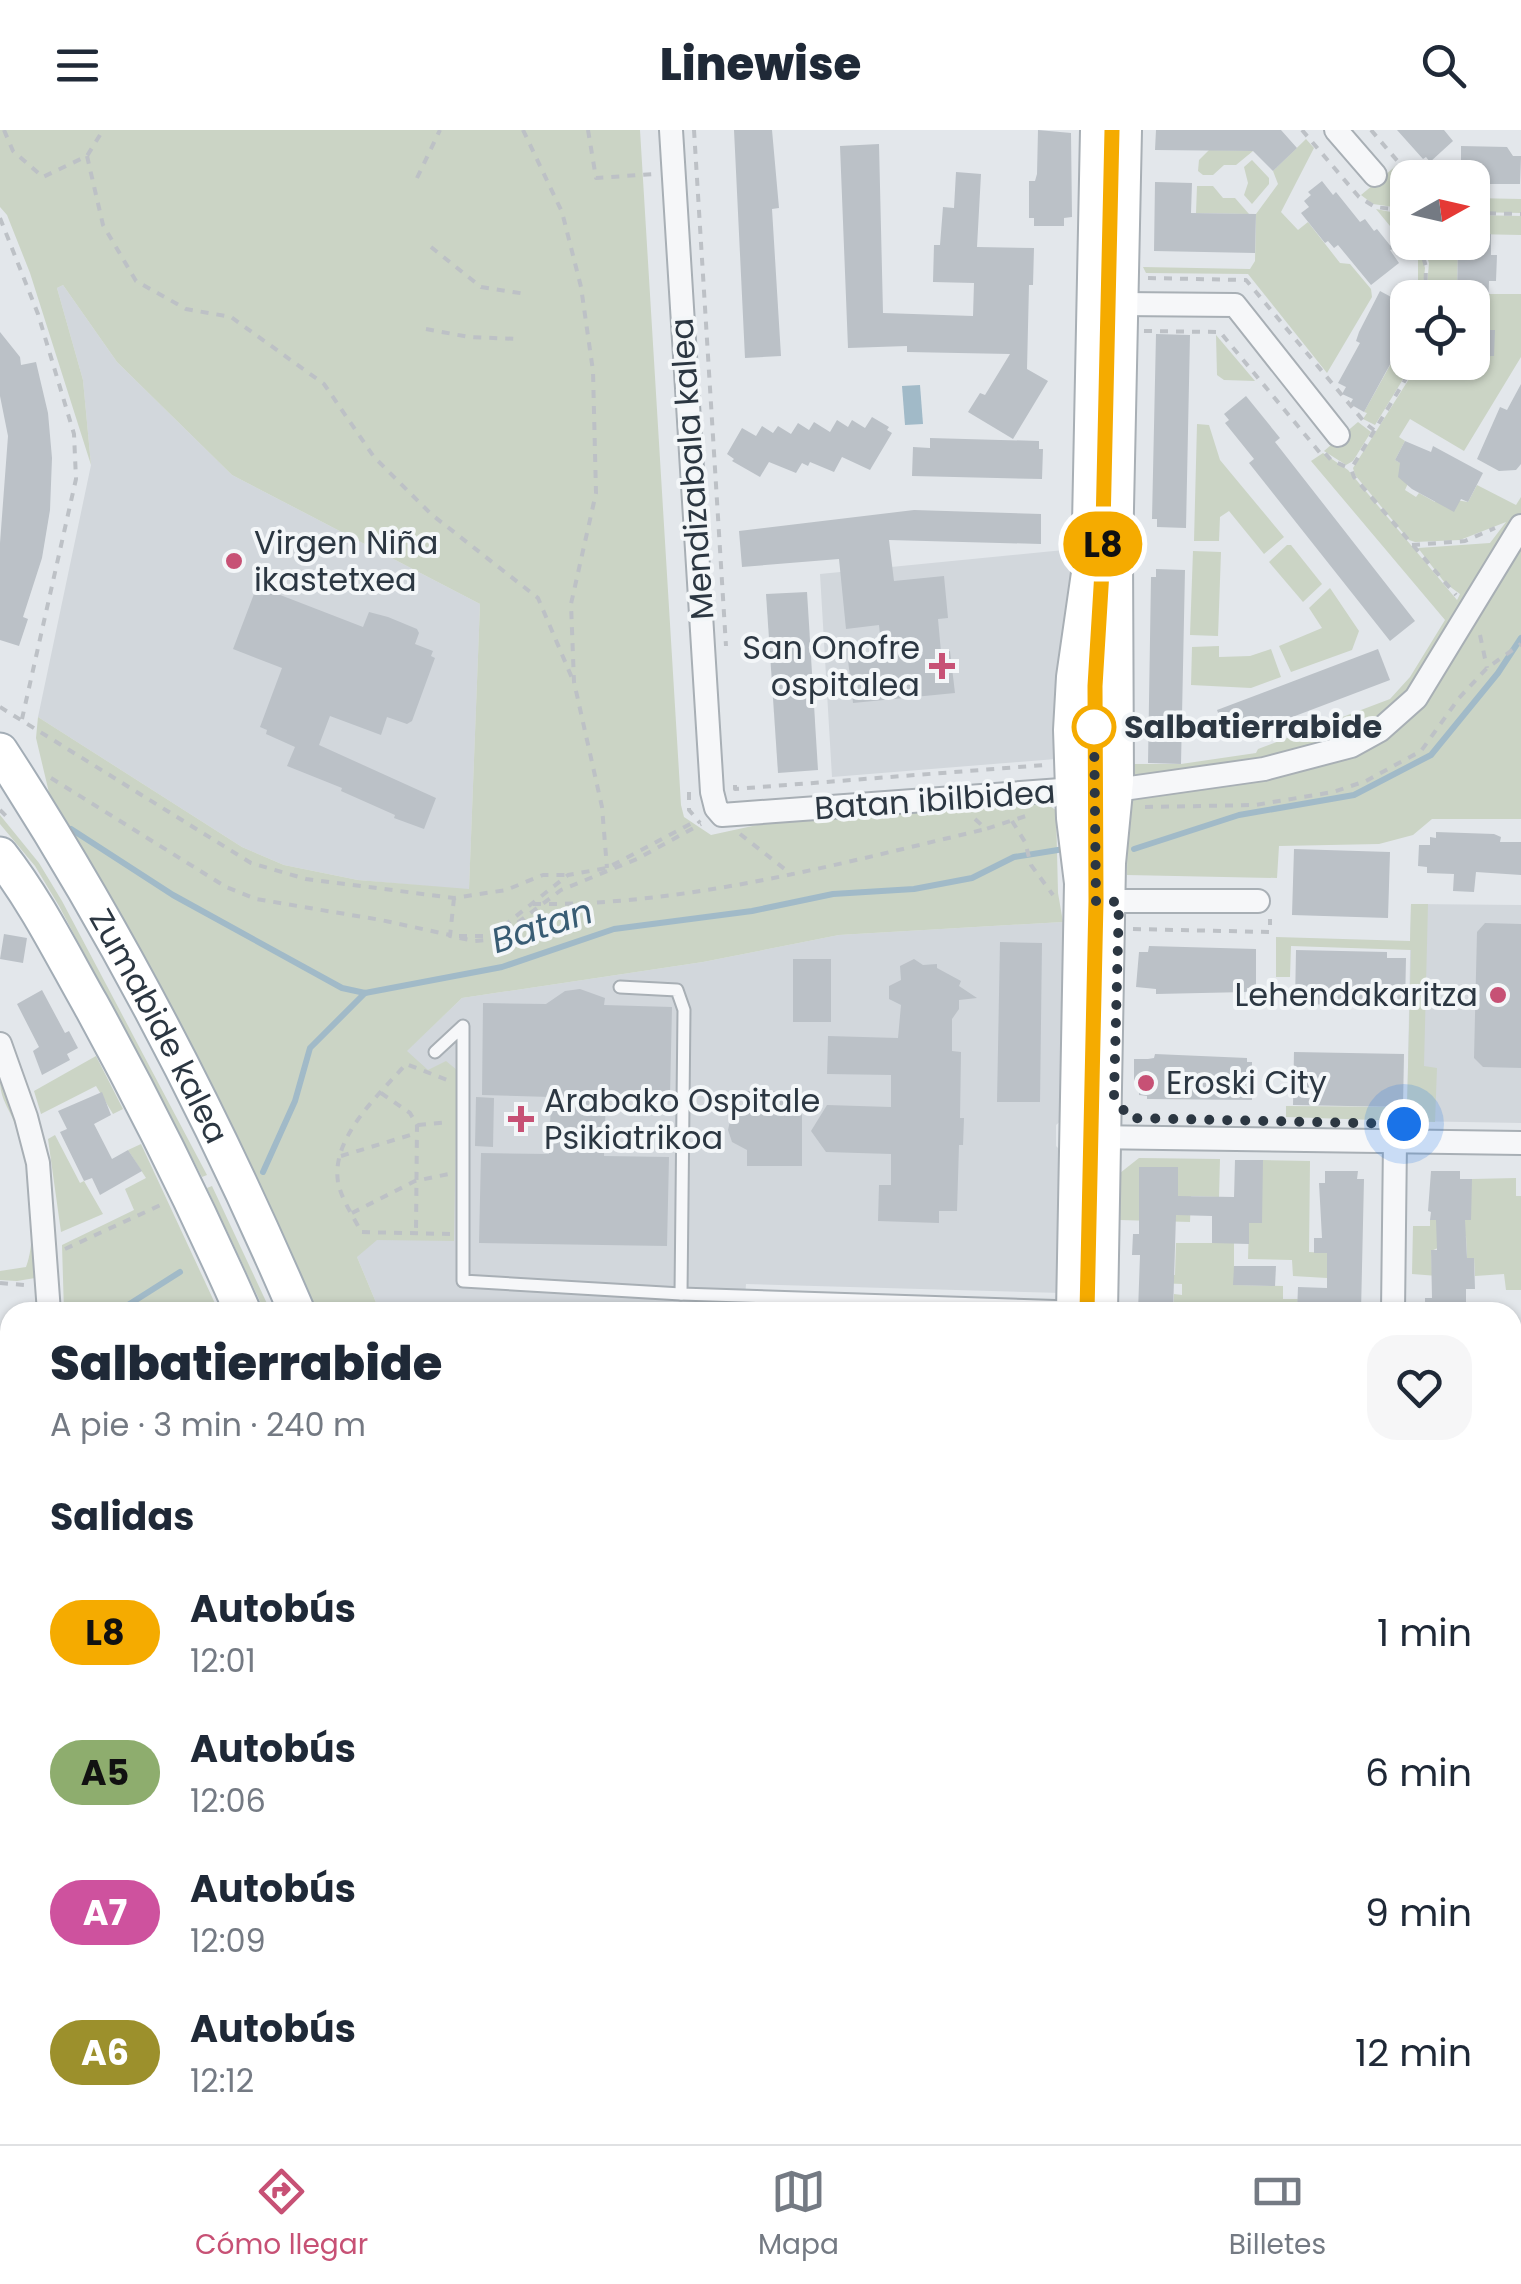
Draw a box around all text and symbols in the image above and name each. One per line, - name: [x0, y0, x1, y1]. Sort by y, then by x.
- text: Linewise: [660, 33, 861, 96]
- icon: menu: [50, 38, 105, 93]
- icon: search: [1416, 38, 1471, 93]
- north arrow: [1390, 160, 1490, 260]
- map controls: [1390, 160, 1490, 380]
- button: locate: [1390, 280, 1490, 380]
- street label: Mendizabala kalea: [659, 317, 724, 621]
- line badge: L8: [1058, 512, 1148, 576]
- place label: Virgen Niña ikastetxea: [254, 520, 438, 602]
- text: L8: [1083, 520, 1123, 569]
- marker: Virgen Niña ikastetxea: [223, 550, 245, 572]
- place label: San Onofre ospitalea: [742, 625, 920, 707]
- marker: San Onofre ospitalea: [929, 653, 955, 679]
- place label: Salbatierrabide: [1124, 704, 1382, 749]
- marker: Salbatierrabide: [1073, 706, 1115, 748]
- street label: Batan ibilbidea: [813, 769, 1057, 830]
- water label: Batan: [485, 886, 599, 965]
- street label: Zumabide kalea: [79, 900, 240, 1151]
- place label: Lehendakaritza: [1235, 972, 1478, 1017]
- marker: Lehendakaritza: [1487, 984, 1509, 1006]
- place label: Eroski City: [1166, 1060, 1327, 1105]
- marker: Eroski City: [1135, 1072, 1157, 1094]
- place label: Arabako Ospitale Psikiatrikoa: [544, 1078, 820, 1160]
- your location: [1379, 1099, 1429, 1149]
- marker: Arabako Ospitale Psikiatrikoa: [508, 1106, 534, 1132]
- text: Salbatierrabide: [50, 1330, 442, 1397]
- button: heart: [1367, 1335, 1472, 1440]
- text: A pie · 3 min · 240 m: [50, 1402, 366, 1447]
- text: Salidas: [50, 1490, 194, 1543]
- text: Autobús: [190, 1582, 356, 1635]
- text: 1 min: [1377, 1606, 1472, 1659]
- text: L8: [85, 1608, 125, 1657]
- text: 12:01: [190, 1638, 256, 1683]
- text: Autobús: [190, 1722, 356, 1775]
- text: 6 min: [1365, 1746, 1472, 1799]
- text: A5: [81, 1748, 129, 1797]
- text: 12:06: [190, 1778, 266, 1823]
- text: Autobús: [190, 1862, 356, 1915]
- text: 9 min: [1365, 1886, 1472, 1939]
- text: A7: [83, 1888, 127, 1937]
- text: 12:09: [190, 1918, 266, 1963]
- text: Autobús: [190, 2002, 356, 2055]
- text: 12 min: [1355, 2026, 1472, 2079]
- text: A6: [81, 2028, 129, 2077]
- text: 12:12: [190, 2058, 254, 2103]
- tab: Cómo llegar: [195, 2164, 368, 2266]
- tab: Mapa: [758, 2164, 839, 2266]
- tab: Billetes: [1229, 2164, 1326, 2266]

